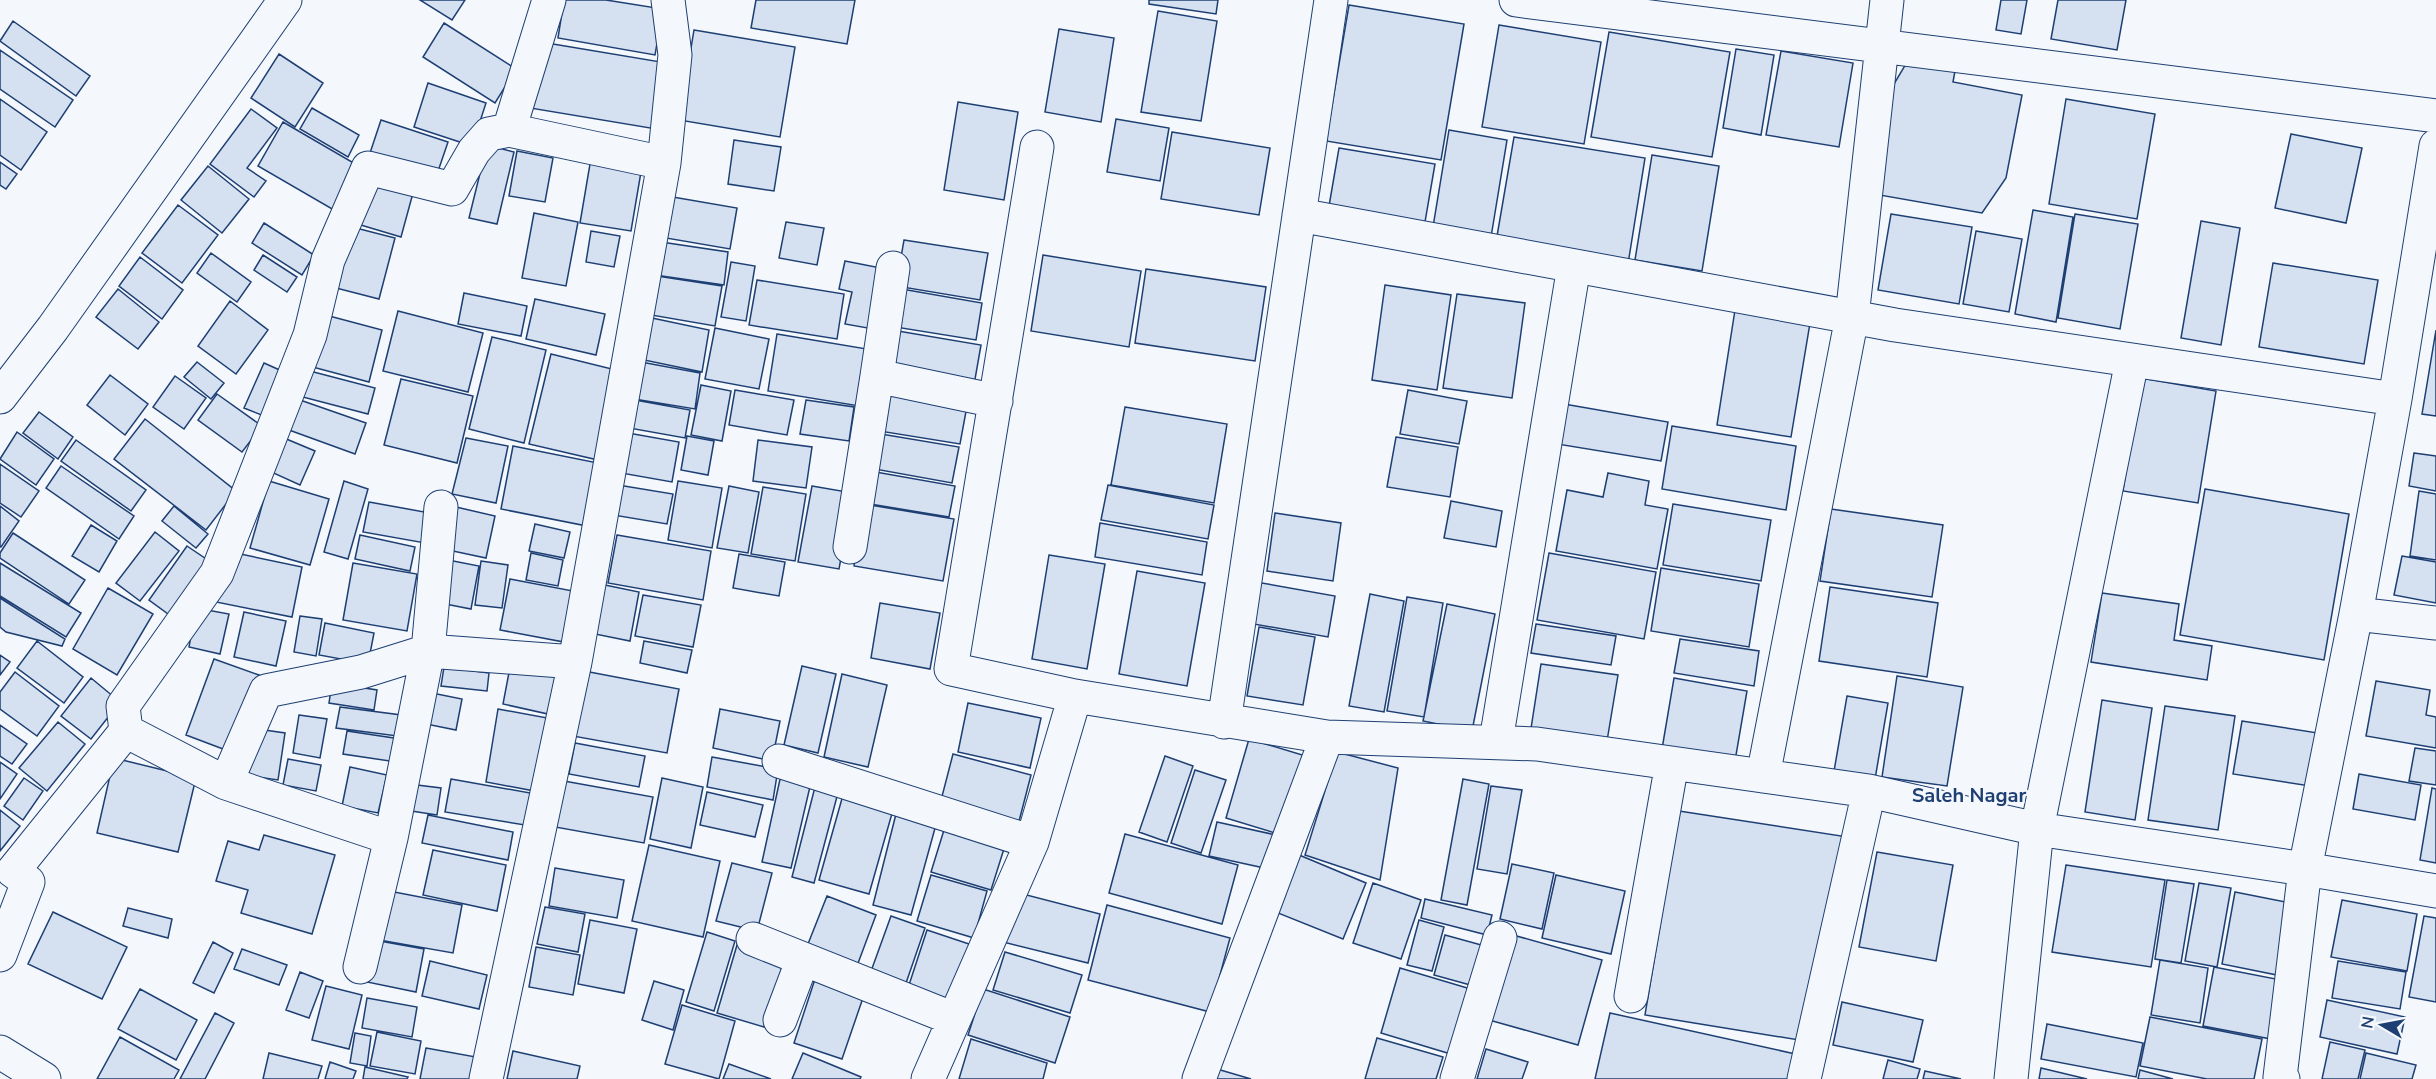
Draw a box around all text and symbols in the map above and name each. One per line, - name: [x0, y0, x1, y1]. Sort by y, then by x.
- district label: Saleh Nagar: [1912, 782, 2026, 809]
- north arrow: [2352, 995, 2412, 1055]
- text: N: [2356, 1015, 2380, 1030]

